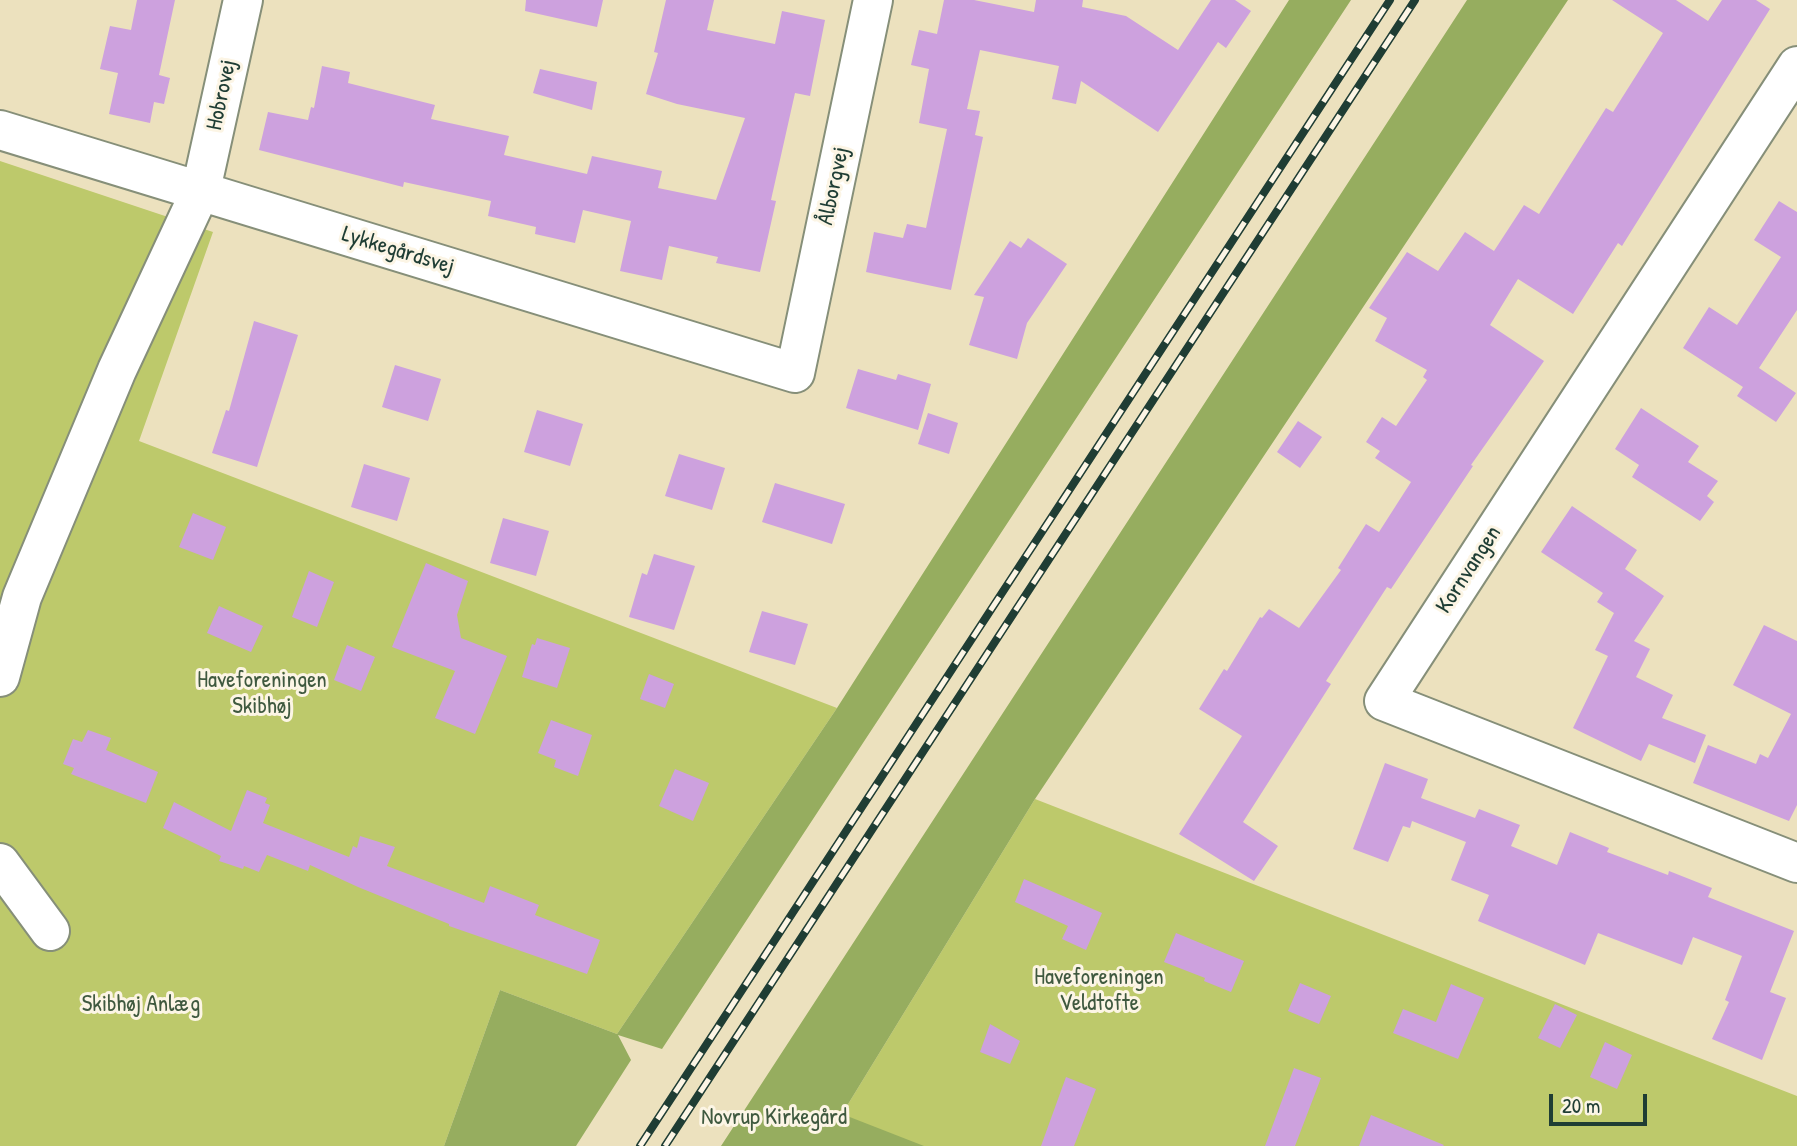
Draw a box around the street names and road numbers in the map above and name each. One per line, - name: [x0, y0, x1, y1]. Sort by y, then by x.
- street label: Hobrovej: [201, 57, 243, 133]
- street label: Ålborgvej: [812, 145, 856, 227]
- street label: Lykkegårdsvej: [338, 221, 458, 281]
- street label: Kornvangen: [1430, 521, 1508, 619]

